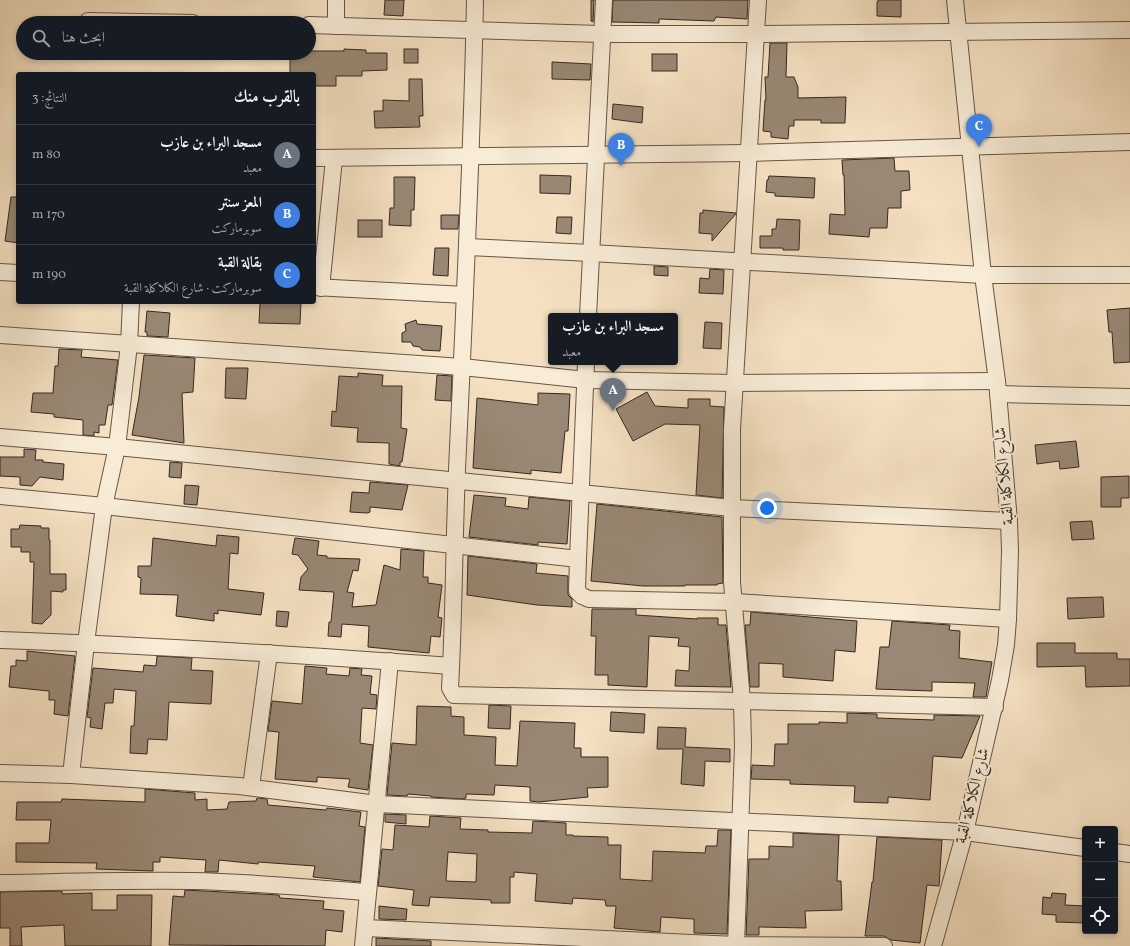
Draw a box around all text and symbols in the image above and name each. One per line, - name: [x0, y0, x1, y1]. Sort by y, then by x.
- search box: [16, 16, 316, 60]
- icon: search: [30, 27, 52, 49]
- text: ابحث هنا: [62, 28, 105, 49]
- text: بالقرب منك: [234, 86, 300, 109]
- text: النتائج: 3: [32, 90, 67, 108]
- pin: C: [966, 114, 992, 147]
- text: مسجد البراء بن عازب: [160, 133, 262, 154]
- pin: B: [608, 133, 634, 166]
- text: 80 m: [32, 146, 61, 164]
- text: A: [282, 146, 292, 164]
- text: معبد: [243, 160, 262, 178]
- text: المعز سنتر: [219, 193, 262, 214]
- text: 170 m: [32, 206, 65, 224]
- text: B: [283, 206, 291, 224]
- text: سوبرماركت: [212, 220, 262, 238]
- text: بقالة القبة: [218, 253, 262, 274]
- text: 190 m: [32, 266, 66, 284]
- text: C: [283, 266, 291, 284]
- text: سوبرماركت · شارع الكلاكلة القبة: [124, 280, 262, 298]
- popup: [548, 313, 678, 365]
- text: مسجد البراء بن عازب: [562, 317, 664, 338]
- text: معبد: [562, 344, 581, 362]
- pin: A: [600, 378, 626, 411]
- street label: شارع الكلاكلة القبة: [990, 426, 1021, 526]
- your location: [757, 498, 777, 518]
- street label: شارع الكلاكلة القبة: [950, 746, 997, 847]
- map controls: [1082, 826, 1118, 934]
- button: +: [1082, 826, 1118, 862]
- button: −: [1082, 862, 1118, 898]
- button: locate: [1082, 898, 1118, 934]

